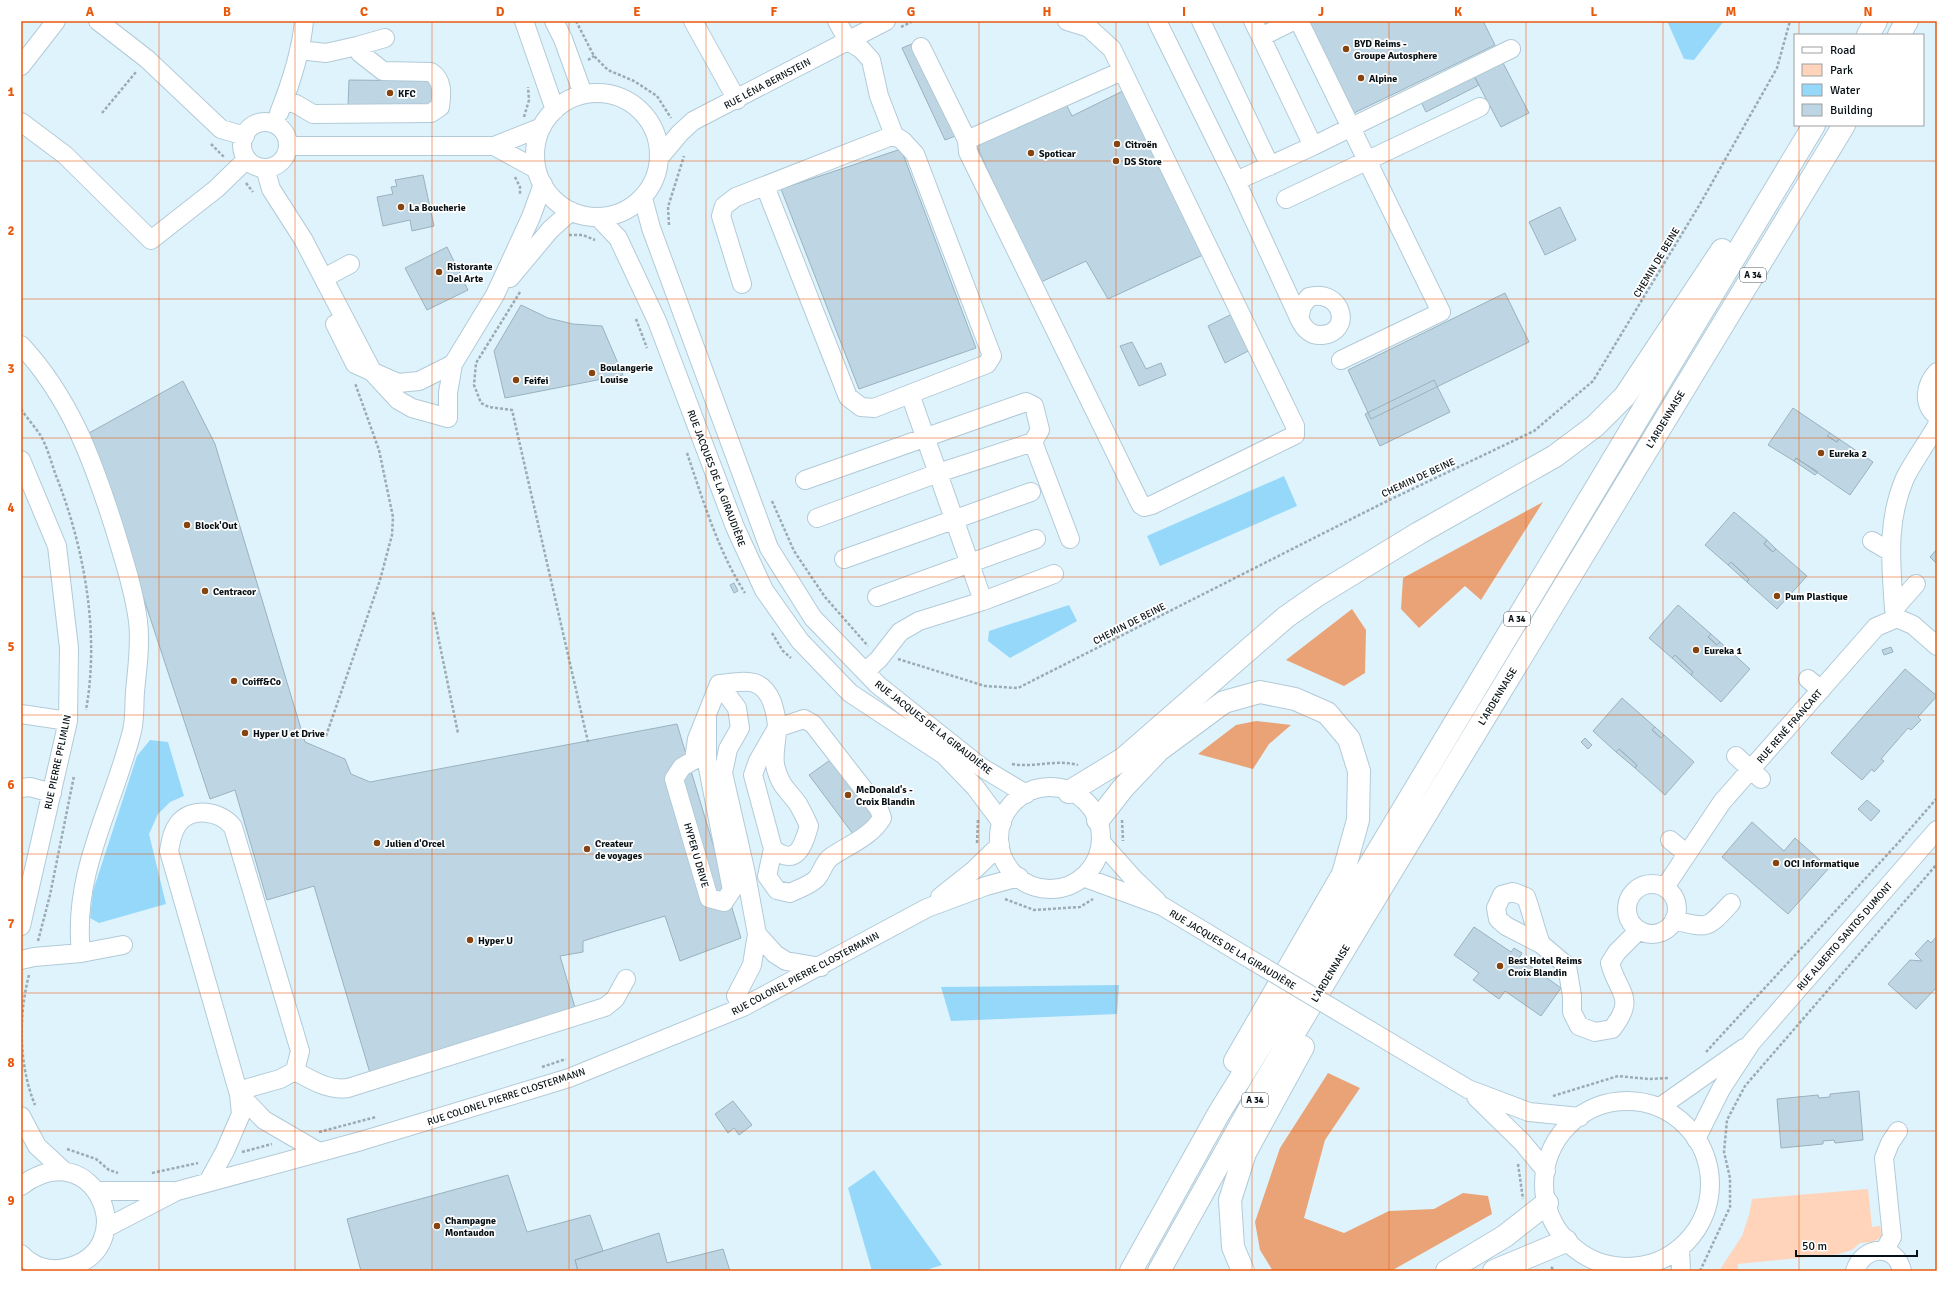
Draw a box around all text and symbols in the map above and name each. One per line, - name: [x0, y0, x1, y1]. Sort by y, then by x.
- text: A: [86, 4, 95, 20]
- text: B: [223, 4, 231, 20]
- text: C: [360, 4, 368, 20]
- text: D: [496, 4, 505, 20]
- text: E: [633, 4, 641, 20]
- text: F: [771, 4, 778, 20]
- text: G: [907, 4, 915, 20]
- text: H: [1043, 4, 1051, 20]
- text: I: [1182, 4, 1186, 20]
- text: J: [1318, 4, 1324, 20]
- text: K: [1454, 4, 1462, 20]
- text: L: [1591, 4, 1598, 20]
- text: M: [1726, 4, 1737, 20]
- text: N: [1863, 4, 1873, 20]
- legend: [1794, 34, 1924, 126]
- place label: BYD Reims - Groupe Autosphere: [1354, 38, 1437, 62]
- text: Road: [1830, 43, 1856, 58]
- marker: BYD Reims - Groupe Autosphere: [1341, 44, 1351, 54]
- street label: RUE LÉNA BERNSTEIN: [722, 55, 813, 112]
- text: Park: [1830, 63, 1853, 78]
- marker: Alpine: [1356, 73, 1366, 83]
- place label: Alpine: [1369, 73, 1397, 85]
- text: Water: [1830, 83, 1861, 98]
- text: 1: [7, 84, 15, 100]
- marker: KFC: [385, 88, 395, 98]
- place label: KFC: [398, 88, 416, 100]
- text: Building: [1830, 103, 1873, 118]
- marker: Citroën: [1112, 139, 1122, 149]
- place label: Citroën: [1125, 139, 1158, 151]
- marker: Spoticar: [1026, 148, 1036, 158]
- place label: Spoticar: [1039, 148, 1076, 160]
- marker: DS Store: [1111, 156, 1121, 166]
- place label: DS Store: [1124, 156, 1162, 168]
- marker: La Boucherie: [396, 202, 406, 212]
- place label: La Boucherie: [409, 202, 466, 214]
- text: 2: [7, 223, 15, 239]
- street label: CHEMIN DE BEINE: [1631, 225, 1683, 300]
- place label: Ristorante Del Arte: [447, 261, 493, 285]
- marker: Ristorante Del Arte: [434, 267, 444, 277]
- road number: A 34: [1740, 268, 1766, 282]
- text: 3: [7, 361, 15, 377]
- place label: Boulangerie Louise: [600, 362, 653, 386]
- marker: Boulangerie Louise: [587, 368, 597, 378]
- marker: Feifei: [511, 375, 521, 385]
- place label: Feifei: [524, 375, 548, 387]
- street label: L'ARDENNAISE: [1644, 388, 1688, 451]
- street label: RUE JACQUES DE LA GIRAUDIÈRE: [684, 408, 749, 549]
- marker: Eureka 2: [1816, 448, 1826, 458]
- place label: Eureka 2: [1829, 448, 1867, 460]
- street label: CHEMIN DE BEINE: [1380, 455, 1457, 500]
- text: 4: [7, 500, 15, 516]
- marker: Block'Out: [182, 520, 192, 530]
- place label: Block'Out: [195, 520, 238, 532]
- marker: Centracor: [200, 586, 210, 596]
- place label: Centracor: [213, 586, 256, 598]
- marker: Pum Plastique: [1772, 591, 1782, 601]
- place label: Pum Plastique: [1785, 591, 1848, 603]
- street label: CHEMIN DE BEINE: [1091, 600, 1168, 647]
- road number: A 34: [1504, 612, 1530, 626]
- text: 5: [7, 639, 15, 655]
- marker: Eureka 1: [1691, 645, 1701, 655]
- place label: Eureka 1: [1704, 645, 1742, 657]
- street label: L'ARDENNAISE: [1476, 665, 1520, 728]
- marker: Coiff&Co: [229, 676, 239, 686]
- place label: Coiff&Co: [242, 676, 281, 688]
- street label: RUE JACQUES DE LA GIRAUDIÈRE: [872, 677, 995, 778]
- street label: RUE RENÉ FRANCART: [1754, 687, 1825, 766]
- street label: RUE PIERRE PFLIMLIN: [42, 714, 74, 811]
- marker: Hyper U et Drive: [240, 728, 250, 738]
- place label: Hyper U et Drive: [253, 728, 325, 740]
- text: 6: [7, 777, 15, 793]
- place label: McDonald's - Croix Blandin: [856, 784, 915, 808]
- marker: McDonald's - Croix Blandin: [843, 790, 853, 800]
- street label: HYPER U DRIVE: [681, 821, 711, 889]
- marker: Julien d'Orcel: [372, 838, 382, 848]
- place label: Julien d'Orcel: [385, 838, 445, 850]
- place label: Createur de voyages: [595, 838, 643, 862]
- marker: Createur de voyages: [582, 844, 592, 854]
- marker: OCI Informatique: [1771, 858, 1781, 868]
- place label: OCI Informatique: [1784, 858, 1859, 870]
- street label: RUE ALBERTO SANTOS DUMONT: [1794, 880, 1895, 993]
- street label: RUE JACQUES DE LA GIRAUDIÈRE: [1167, 906, 1299, 993]
- text: 7: [7, 916, 15, 932]
- street label: RUE COLONEL PIERRE CLOSTERMANN: [730, 930, 881, 1018]
- marker: Hyper U: [465, 935, 475, 945]
- place label: Hyper U: [478, 935, 513, 947]
- street label: L'ARDENNAISE: [1309, 942, 1353, 1005]
- place label: Best Hotel Reims Croix Blandin: [1508, 955, 1583, 979]
- marker: Best Hotel Reims Croix Blandin: [1495, 961, 1505, 971]
- text: 8: [7, 1055, 15, 1071]
- street label: RUE COLONEL PIERRE CLOSTERMANN: [426, 1066, 587, 1128]
- road number: A 34: [1242, 1093, 1268, 1107]
- text: 9: [7, 1193, 15, 1209]
- place label: Champagne Montaudon: [445, 1215, 496, 1239]
- marker: Champagne Montaudon: [432, 1221, 442, 1231]
- scale bar: [1796, 1232, 1917, 1258]
- text: 50 m: [1802, 1239, 1827, 1254]

